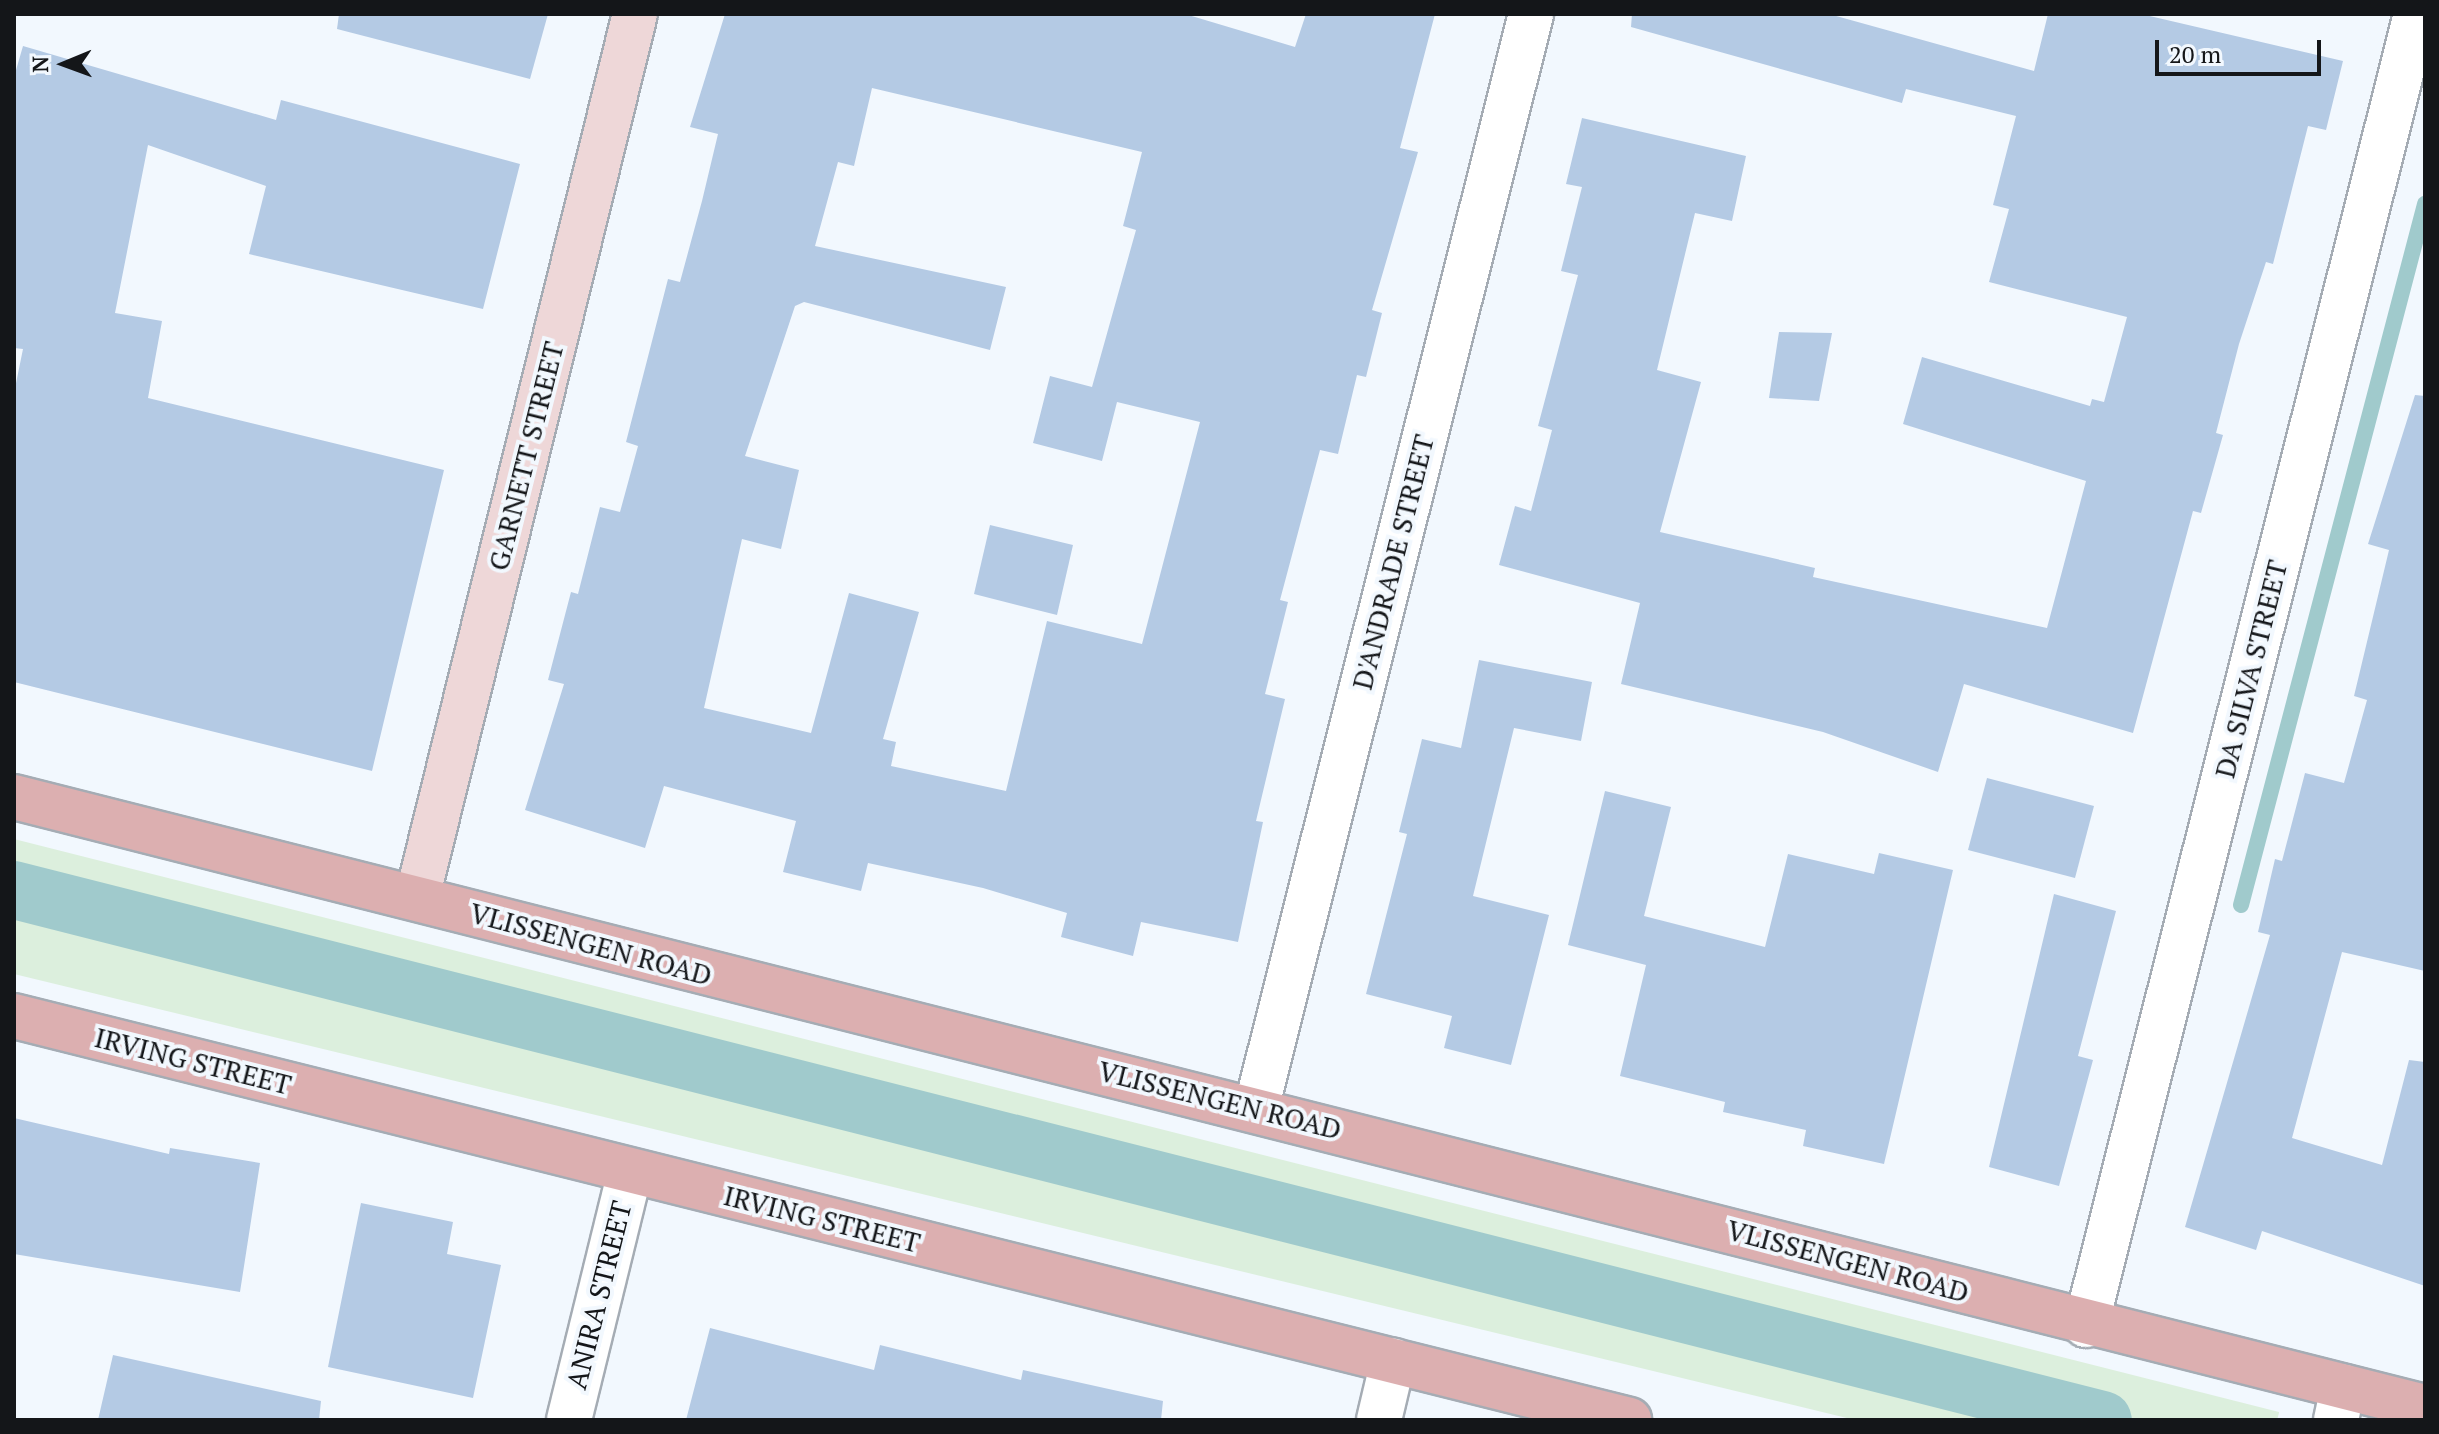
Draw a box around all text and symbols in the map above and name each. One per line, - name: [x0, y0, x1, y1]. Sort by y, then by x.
- north arrow: [24, 24, 104, 104]
- scale bar: [2159, 24, 2325, 74]
- text: 20 m: [2169, 38, 2221, 70]
- text: N: [25, 56, 54, 73]
- street label: GARNETT STREET: [481, 338, 571, 574]
- street label: D'ANDRADE STREET: [1345, 431, 1441, 693]
- street label: DA SILVA STREET: [2208, 556, 2294, 782]
- street label: VLISSENGEN ROAD: [466, 896, 716, 992]
- street label: IRVING STREET: [91, 1020, 295, 1102]
- street label: VLISSENGEN ROAD: [1095, 1054, 1345, 1146]
- street label: IRVING STREET: [720, 1178, 924, 1260]
- street label: ANIRA STREET: [559, 1197, 639, 1393]
- street label: VLISSENGEN ROAD: [1723, 1213, 1973, 1309]

